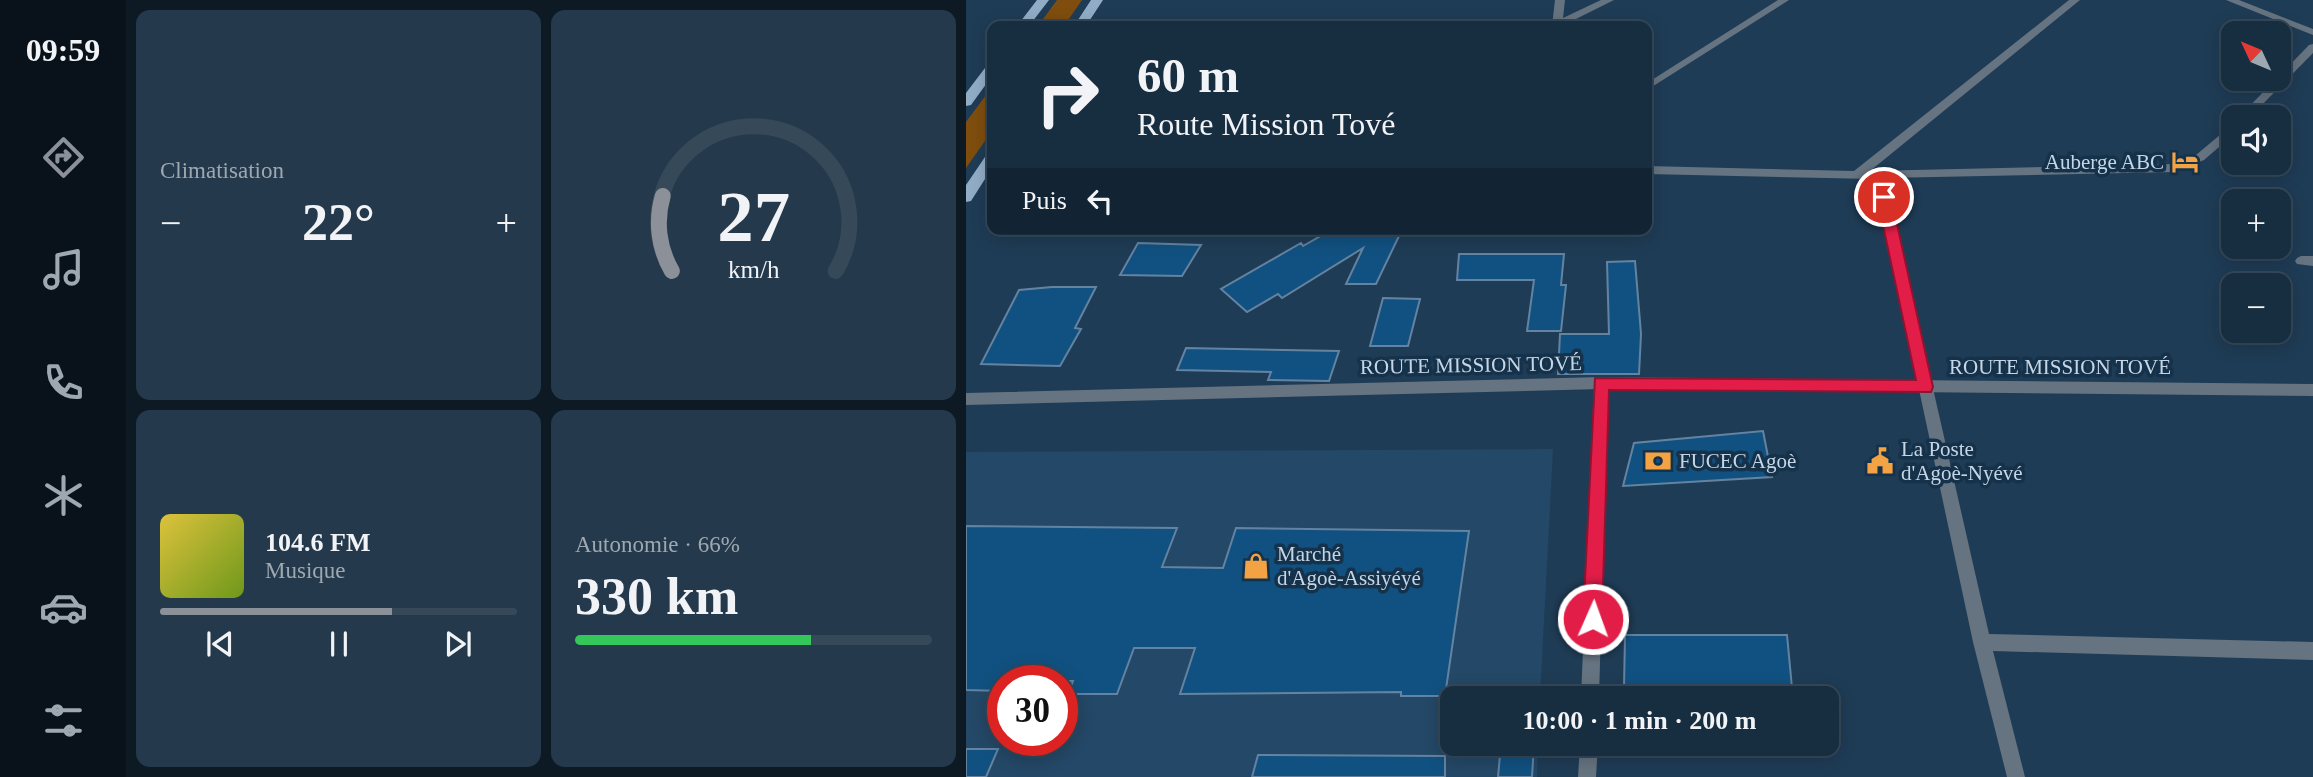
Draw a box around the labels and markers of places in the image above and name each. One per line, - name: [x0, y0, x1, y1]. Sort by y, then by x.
- hotel icon: Auberge ABC: [2170, 147, 2200, 177]
- place label: Auberge ABC: [2045, 150, 2164, 174]
- pin: [1854, 167, 1914, 227]
- place label: La Poste d'Agoè-Nyévé: [1901, 437, 2023, 485]
- bank icon: FUCEC Agoè: [1643, 446, 1673, 476]
- public building icon: La Poste d'Agoè-Nyévé: [1865, 446, 1895, 476]
- place label: FUCEC Agoè: [1679, 449, 1796, 473]
- place label: Marché d'Agoè-Assiyéyé: [1277, 542, 1421, 590]
- shop icon: Marché d'Agoè-Assiyéyé: [1241, 551, 1271, 581]

